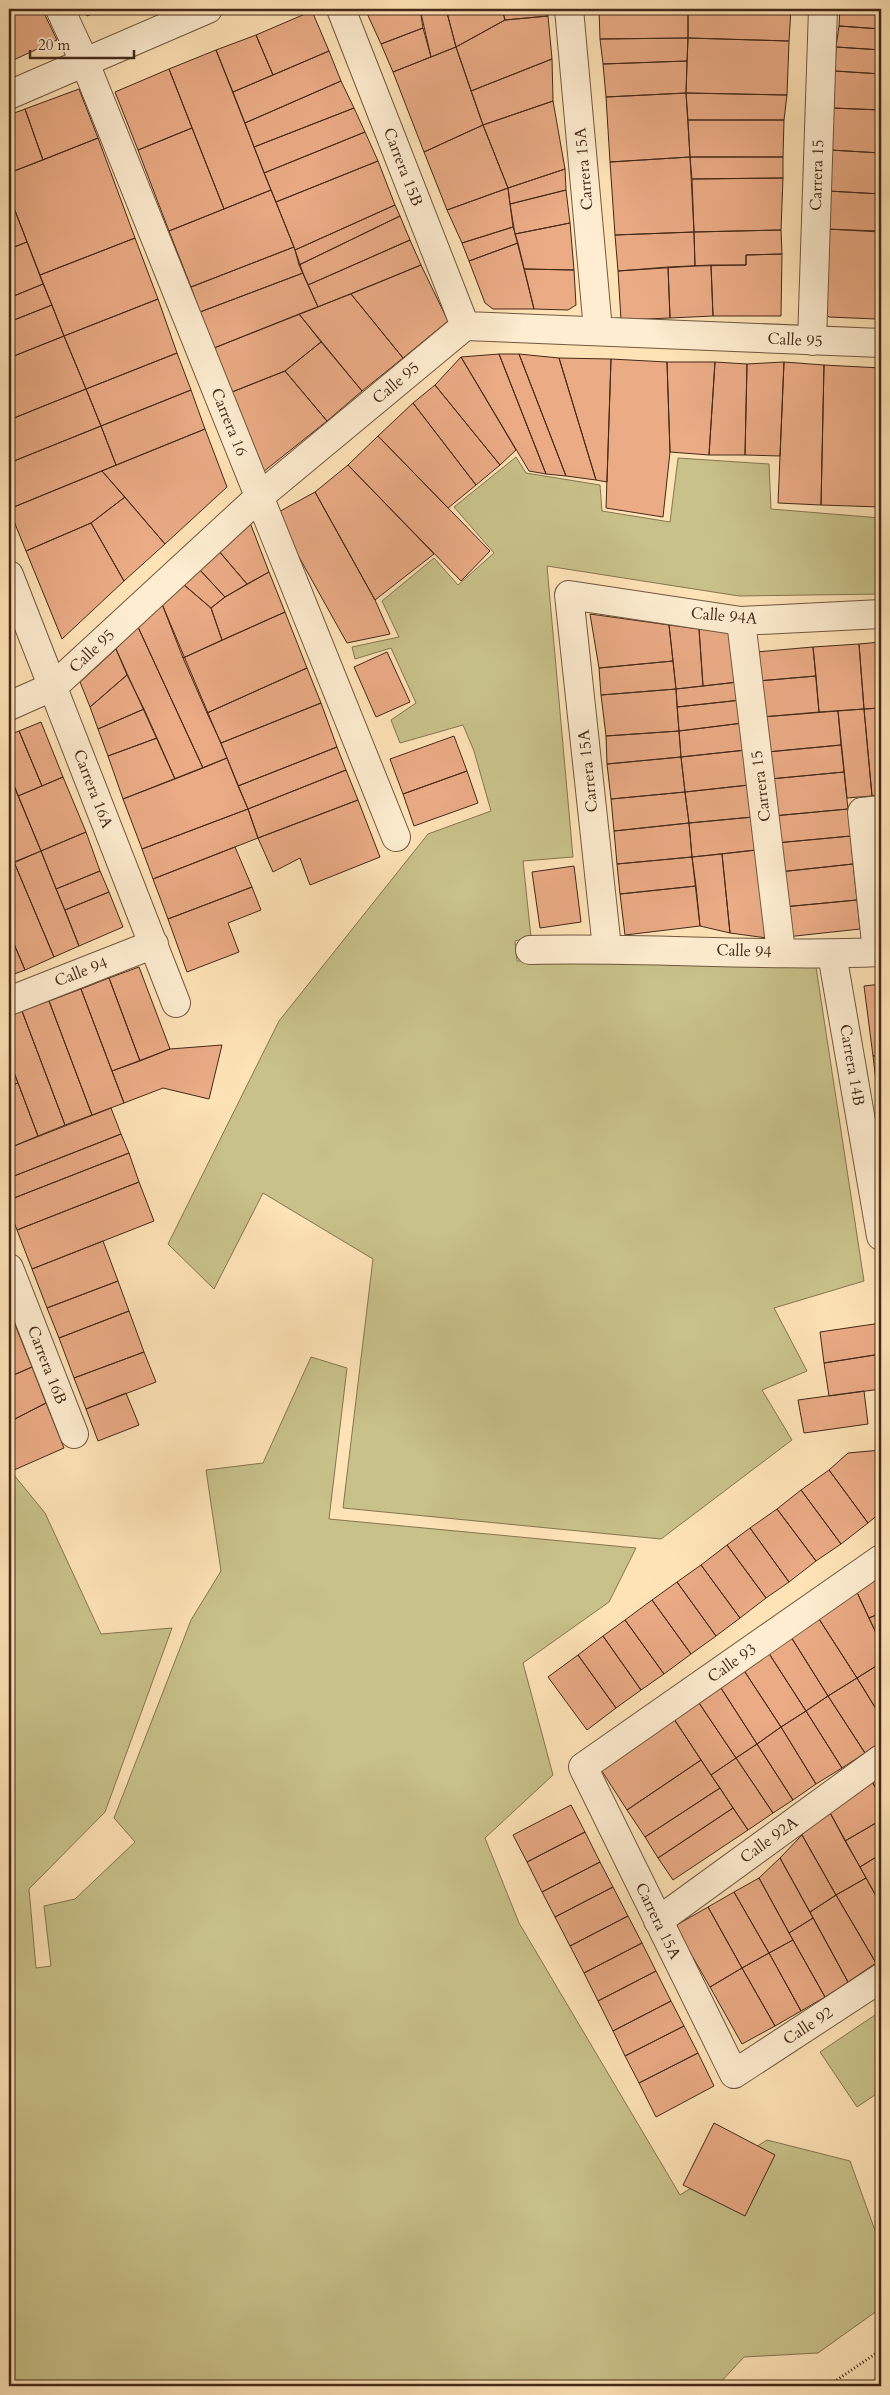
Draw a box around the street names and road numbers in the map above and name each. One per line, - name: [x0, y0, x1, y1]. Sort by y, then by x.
- street label: Carrera 15B: [378, 125, 428, 210]
- street label: Carrera 15A: [569, 126, 599, 211]
- street label: Carrera 15: [805, 139, 829, 211]
- street label: Calle 95: [767, 328, 823, 352]
- street label: Calle 95: [368, 357, 424, 409]
- street label: Carrera 16: [205, 385, 253, 459]
- street label: Calle 94A: [690, 602, 759, 630]
- street label: Calle 95: [64, 624, 120, 678]
- street label: Carrera 15A: [573, 728, 603, 813]
- street label: Carrera 16A: [68, 746, 118, 832]
- street label: Carrera 15: [746, 749, 776, 823]
- street label: Calle 94: [716, 939, 772, 963]
- street label: Calle 94: [51, 952, 111, 992]
- street label: Carrera 14B: [834, 1023, 870, 1108]
- street label: Carrera 16B: [22, 1323, 72, 1408]
- street label: Calle 93: [703, 1638, 761, 1688]
- street label: Calle 92A: [736, 1811, 803, 1868]
- street label: Carrera 15A: [630, 1879, 686, 1964]
- street label: Calle 92: [779, 2002, 837, 2050]

